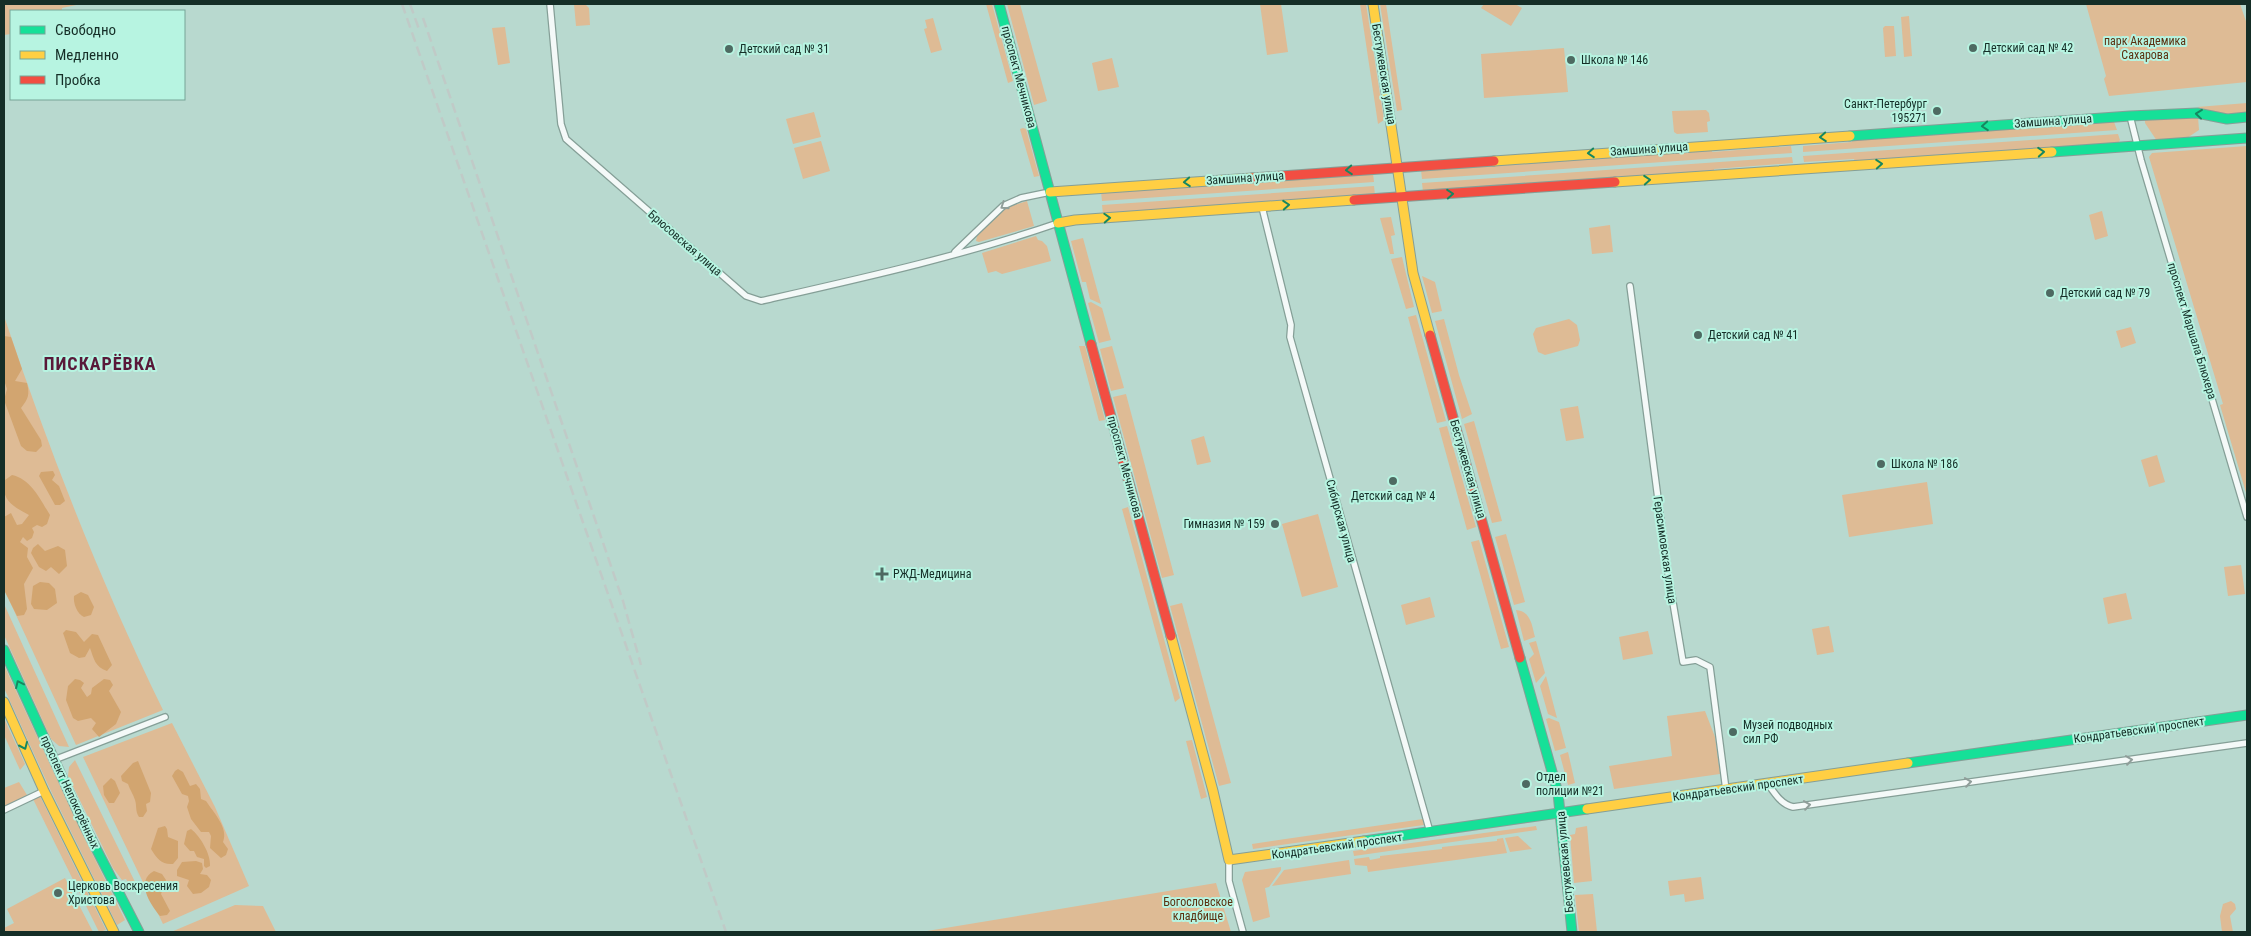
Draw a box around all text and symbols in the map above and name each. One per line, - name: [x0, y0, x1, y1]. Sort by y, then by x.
- legend: [10, 10, 185, 100]
- text: Свободно: [55, 21, 116, 39]
- street label: Бестужевская улица: [1369, 22, 1399, 126]
- street label: проспект Мечникова: [999, 24, 1039, 130]
- park label: парк Академика Сахарова: [2104, 34, 2186, 62]
- place label: Детский сад № 42: [1983, 41, 2073, 55]
- place label: Детский сад № 31: [739, 42, 829, 56]
- marker: Детский сад № 42: [1967, 42, 1979, 54]
- marker: Детский сад № 31: [723, 43, 735, 55]
- text: Медленно: [55, 46, 119, 64]
- place label: Школа № 146: [1581, 53, 1648, 67]
- marker: Школа № 146: [1565, 54, 1577, 66]
- text: Пробка: [55, 71, 101, 89]
- place label: Санкт-Петербург 195271: [1844, 97, 1928, 125]
- marker: Санкт-Петербург 195271: [1931, 105, 1943, 117]
- one-way arrow: [2195, 109, 2203, 120]
- street label: Замшина улица: [2014, 111, 2093, 131]
- one-way arrow: [1981, 120, 1989, 131]
- one-way arrow: [1819, 132, 1827, 143]
- street label: Замшина улица: [1610, 139, 1689, 159]
- one-way arrow: [2038, 147, 2046, 158]
- one-way arrow: [1587, 148, 1595, 159]
- one-way arrow: [1876, 158, 1884, 169]
- one-way arrow: [1345, 165, 1353, 176]
- street label: Замшина улица: [1206, 168, 1285, 188]
- one-way arrow: [1644, 174, 1652, 185]
- one-way arrow: [1183, 176, 1191, 187]
- one-way arrow: [1447, 188, 1455, 199]
- one-way arrow: [1000, 200, 1009, 210]
- one-way arrow: [1283, 200, 1291, 211]
- street label: Брюсовская улица: [645, 207, 725, 279]
- one-way arrow: [1103, 212, 1111, 223]
- street label: проспект Маршала Блюхера: [2165, 261, 2220, 401]
- place label: Детский сад № 79: [2060, 286, 2150, 300]
- marker: Детский сад № 79: [2044, 287, 2056, 299]
- place label: Детский сад № 41: [1708, 328, 1798, 342]
- marker: Детский сад № 41: [1692, 329, 1704, 341]
- district label: ПИСКАРЁВКА: [43, 353, 157, 374]
- street label: проспект Мечникова: [1105, 414, 1145, 520]
- street label: Бестужевская улица: [1447, 418, 1489, 520]
- place label: Школа № 186: [1891, 457, 1958, 471]
- marker: Школа № 186: [1875, 458, 1887, 470]
- marker: Детский сад № 4: [1387, 475, 1399, 487]
- street label: Сибирская улица: [1323, 478, 1359, 564]
- place label: Детский сад № 4: [1351, 489, 1435, 503]
- street label: Герасимовская улица: [1651, 495, 1679, 605]
- place label: Гимназия № 159: [1183, 517, 1265, 531]
- marker: Гимназия № 159: [1269, 518, 1281, 530]
- marker: РЖД-Медицина: [875, 567, 889, 581]
- place label: РЖД-Медицина: [893, 567, 972, 581]
- one-way arrow: [15, 680, 26, 689]
- street label: Кондратьевский проспект: [2073, 714, 2205, 746]
- place label: Музей подводных сил РФ: [1743, 718, 1833, 746]
- marker: Музей подводных сил РФ: [1727, 726, 1739, 738]
- street label: проспект Непокорённых: [38, 733, 102, 851]
- one-way arrow: [18, 741, 28, 750]
- one-way arrow: [2124, 755, 2133, 765]
- place label: Отдел полиции №21: [1536, 770, 1604, 798]
- street label: Кондратьевский проспект: [1672, 772, 1804, 804]
- marker: Отдел полиции №21: [1520, 778, 1532, 790]
- one-way arrow: [1963, 778, 1972, 788]
- one-way arrow: [1803, 800, 1811, 811]
- street label: Бестужевская улица: [1554, 810, 1576, 913]
- street label: Кондратьевский проспект: [1271, 830, 1403, 862]
- place label: Церковь Воскресения Христова: [68, 879, 178, 907]
- marker: Церковь Воскресения Христова: [52, 887, 64, 899]
- park label: Богословское кладбище: [1163, 895, 1233, 923]

